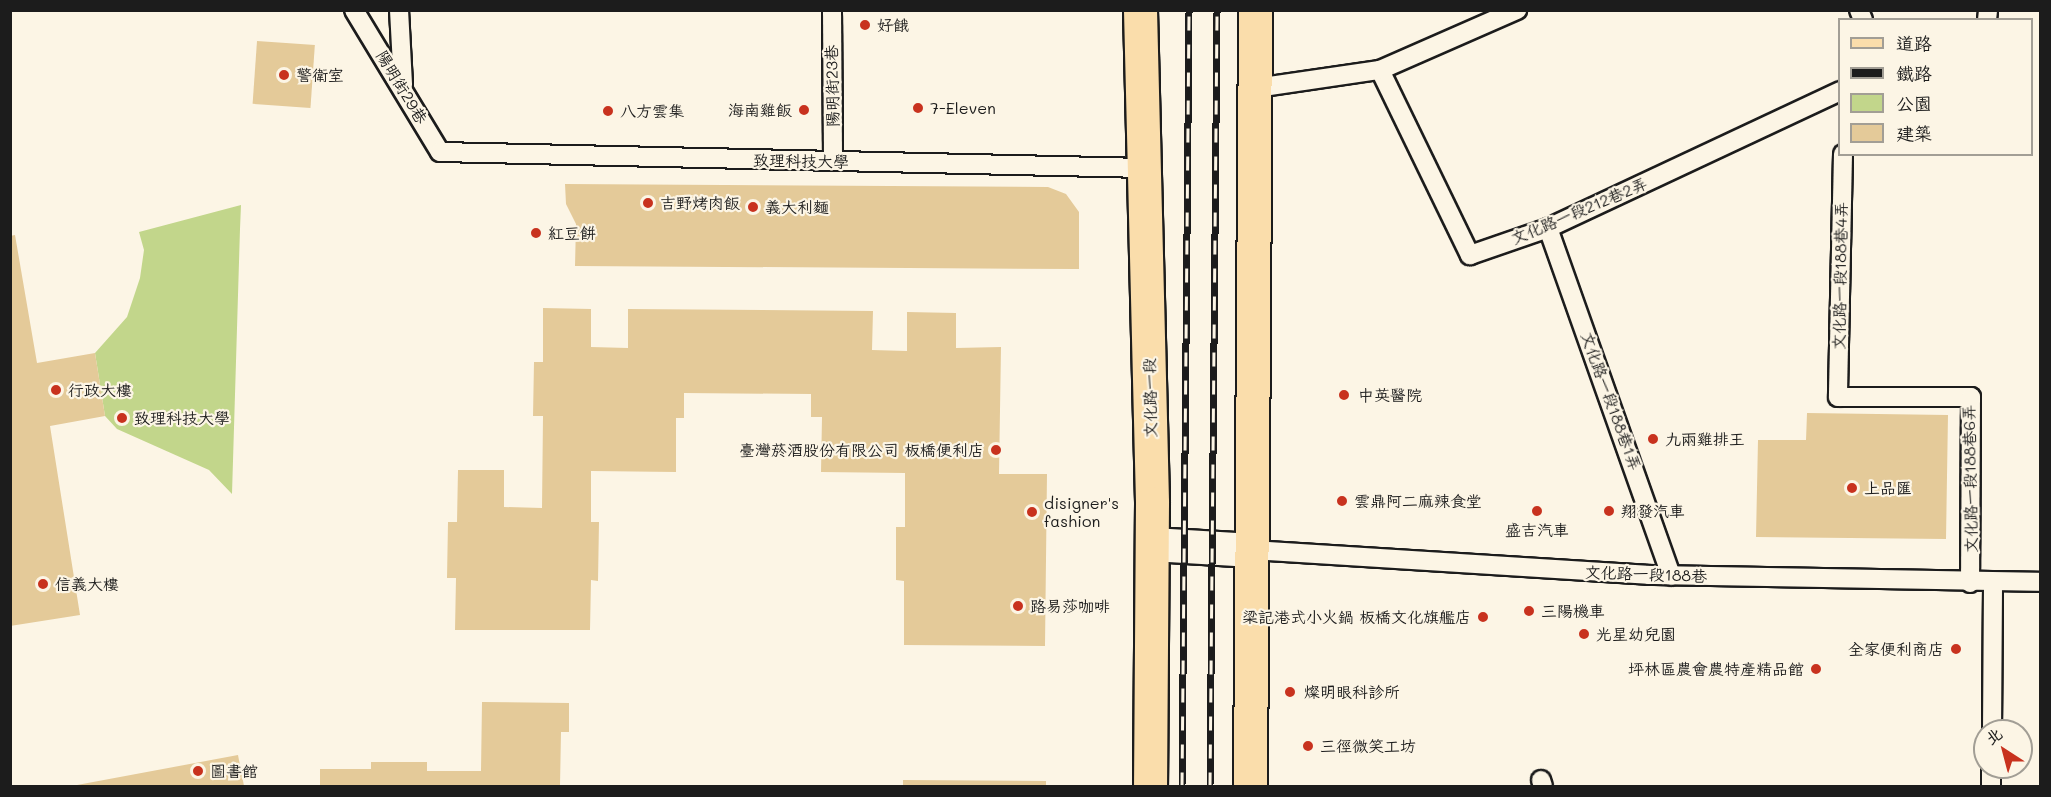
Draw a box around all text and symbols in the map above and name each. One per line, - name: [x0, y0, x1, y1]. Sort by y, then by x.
- place label: 好餓: [877, 15, 909, 35]
- marker: 好餓: [858, 18, 872, 32]
- legend: [1838, 18, 2033, 156]
- text: 道路: [1896, 31, 1932, 55]
- street label: 陽明街23巷: [822, 45, 842, 127]
- street label: 陽明街29巷: [373, 47, 431, 127]
- text: 鐵路: [1896, 61, 1932, 85]
- place label: 警衛室: [296, 65, 344, 85]
- marker: 警衛室: [277, 68, 291, 82]
- text: 公園: [1896, 91, 1932, 115]
- place label: 7-Eleven: [930, 98, 996, 118]
- place label: 海南雞飯: [728, 100, 792, 120]
- place label: 八方雲集: [620, 101, 684, 121]
- marker: 7-Eleven: [911, 101, 925, 115]
- marker: 海南雞飯: [797, 103, 811, 117]
- marker: 八方雲集: [601, 104, 615, 118]
- text: 建築: [1896, 121, 1932, 145]
- street label: 致理科技大學: [753, 151, 849, 171]
- street label: 文化路一段212巷2弄: [1508, 174, 1650, 248]
- place label: 吉野烤肉飯: [660, 193, 740, 213]
- marker: 吉野烤肉飯: [641, 196, 655, 210]
- place label: 義大利麵: [765, 197, 829, 217]
- marker: 義大利麵: [746, 200, 760, 214]
- street label: 文化路一段188巷4弄: [1829, 202, 1851, 350]
- place label: 紅豆餅: [548, 223, 596, 243]
- marker: 紅豆餅: [529, 226, 543, 240]
- street label: 文化路一段188巷1弄: [1577, 329, 1645, 473]
- street label: 文化路一段: [1140, 358, 1160, 438]
- place label: 行政大樓: [68, 380, 132, 400]
- marker: 行政大樓: [49, 383, 63, 397]
- place label: 中英醫院: [1358, 385, 1422, 405]
- marker: 中英醫院: [1335, 386, 1353, 404]
- street label: 文化路一段188巷6弄: [1959, 405, 1981, 553]
- place label: 致理科技大學: [134, 408, 230, 428]
- marker: 致理科技大學: [115, 411, 129, 425]
- place label: 九兩雞排王: [1665, 429, 1745, 449]
- marker: 九兩雞排王: [1646, 432, 1660, 446]
- place label: 臺灣菸酒股份有限公司 板橋便利店: [739, 440, 984, 460]
- marker: 臺灣菸酒股份有限公司 板橋便利店: [989, 443, 1003, 457]
- place label: 上品匯: [1864, 478, 1912, 498]
- marker: 上品匯: [1845, 481, 1859, 495]
- place label: 雲鼎阿二麻辣食堂: [1354, 491, 1482, 511]
- place label: disigner's fashion: [1044, 493, 1119, 531]
- marker: 雲鼎阿二麻辣食堂: [1335, 494, 1349, 508]
- place label: 翔發汽車: [1621, 501, 1685, 521]
- marker: 盛吉汽車: [1530, 504, 1544, 518]
- marker: 翔發汽車: [1602, 504, 1616, 518]
- marker: disigner's fashion: [1025, 505, 1039, 519]
- place label: 盛吉汽車: [1505, 520, 1569, 540]
- street label: 文化路一段188巷: [1584, 562, 1708, 586]
- place label: 信義大樓: [55, 574, 119, 594]
- marker: 信義大樓: [36, 577, 50, 591]
- place label: 路易莎咖啡: [1030, 596, 1110, 616]
- marker: 路易莎咖啡: [1011, 599, 1025, 613]
- place label: 三陽機車: [1541, 601, 1605, 621]
- marker: 三陽機車: [1522, 604, 1536, 618]
- place label: 梁記港式小火鍋 板橋文化旗艦店: [1242, 607, 1471, 627]
- marker: 梁記港式小火鍋 板橋文化旗艦店: [1476, 610, 1490, 624]
- place label: 光星幼兒園: [1596, 624, 1676, 644]
- marker: 光星幼兒園: [1577, 627, 1591, 641]
- place label: 全家便利商店: [1848, 639, 1944, 659]
- marker: 全家便利商店: [1949, 642, 1963, 656]
- place label: 坪林區農會農特產精品館: [1628, 659, 1804, 679]
- marker: 坪林區農會農特產精品館: [1809, 662, 1823, 676]
- place label: 燦明眼科診所: [1304, 682, 1400, 702]
- marker: 燦明眼科診所: [1281, 683, 1299, 701]
- north arrow: [1973, 719, 2033, 779]
- text: 北: [1981, 722, 2006, 749]
- place label: 三徑微笑工坊: [1320, 736, 1416, 756]
- marker: 三徑微笑工坊: [1301, 739, 1315, 753]
- place label: 圖書館: [210, 761, 258, 781]
- marker: 圖書館: [191, 764, 205, 778]

